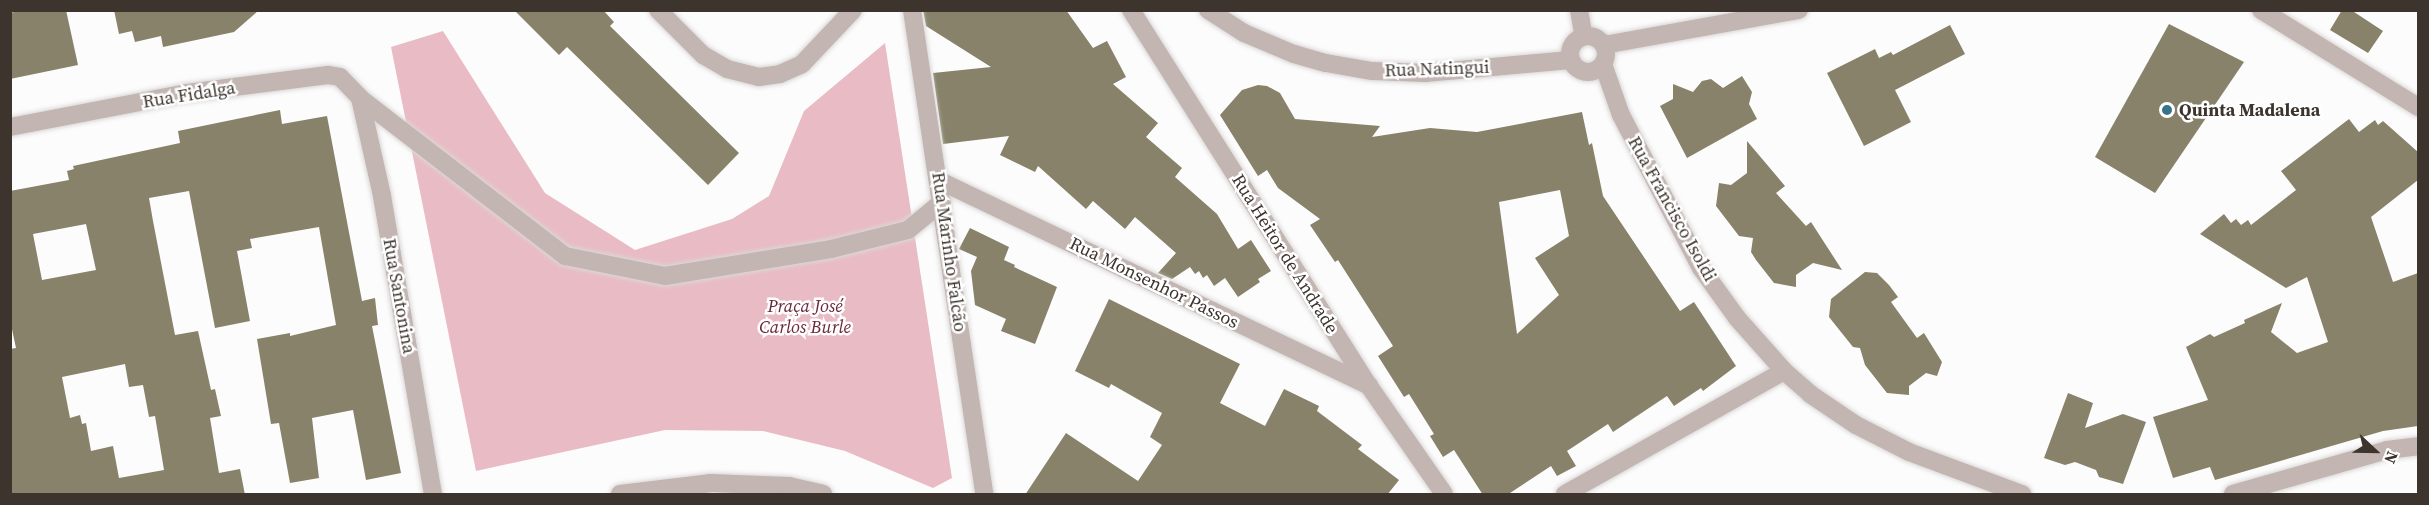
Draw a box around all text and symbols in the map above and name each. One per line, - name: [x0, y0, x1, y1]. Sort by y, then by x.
- street label: Rua Natingui: [1384, 56, 1490, 82]
- street label: Rua Fidalga: [141, 77, 237, 113]
- place label: Quinta Madalena: [2179, 99, 2320, 121]
- marker: Quinta Madalena: [2160, 103, 2174, 117]
- street label: Rua Francisco Isoldi: [1623, 133, 1721, 285]
- street label: Rua Heitor de Andrade: [1227, 170, 1343, 338]
- street label: Rua Marinho Falcão: [927, 171, 971, 333]
- street label: Rua Monsenhor Passos: [1066, 233, 1242, 333]
- street label: Rua Santonina: [378, 237, 420, 355]
- park label: Praça José Carlos Burle: [759, 296, 851, 338]
- north arrow: [2345, 421, 2405, 481]
- text: N: [2379, 448, 2404, 467]

